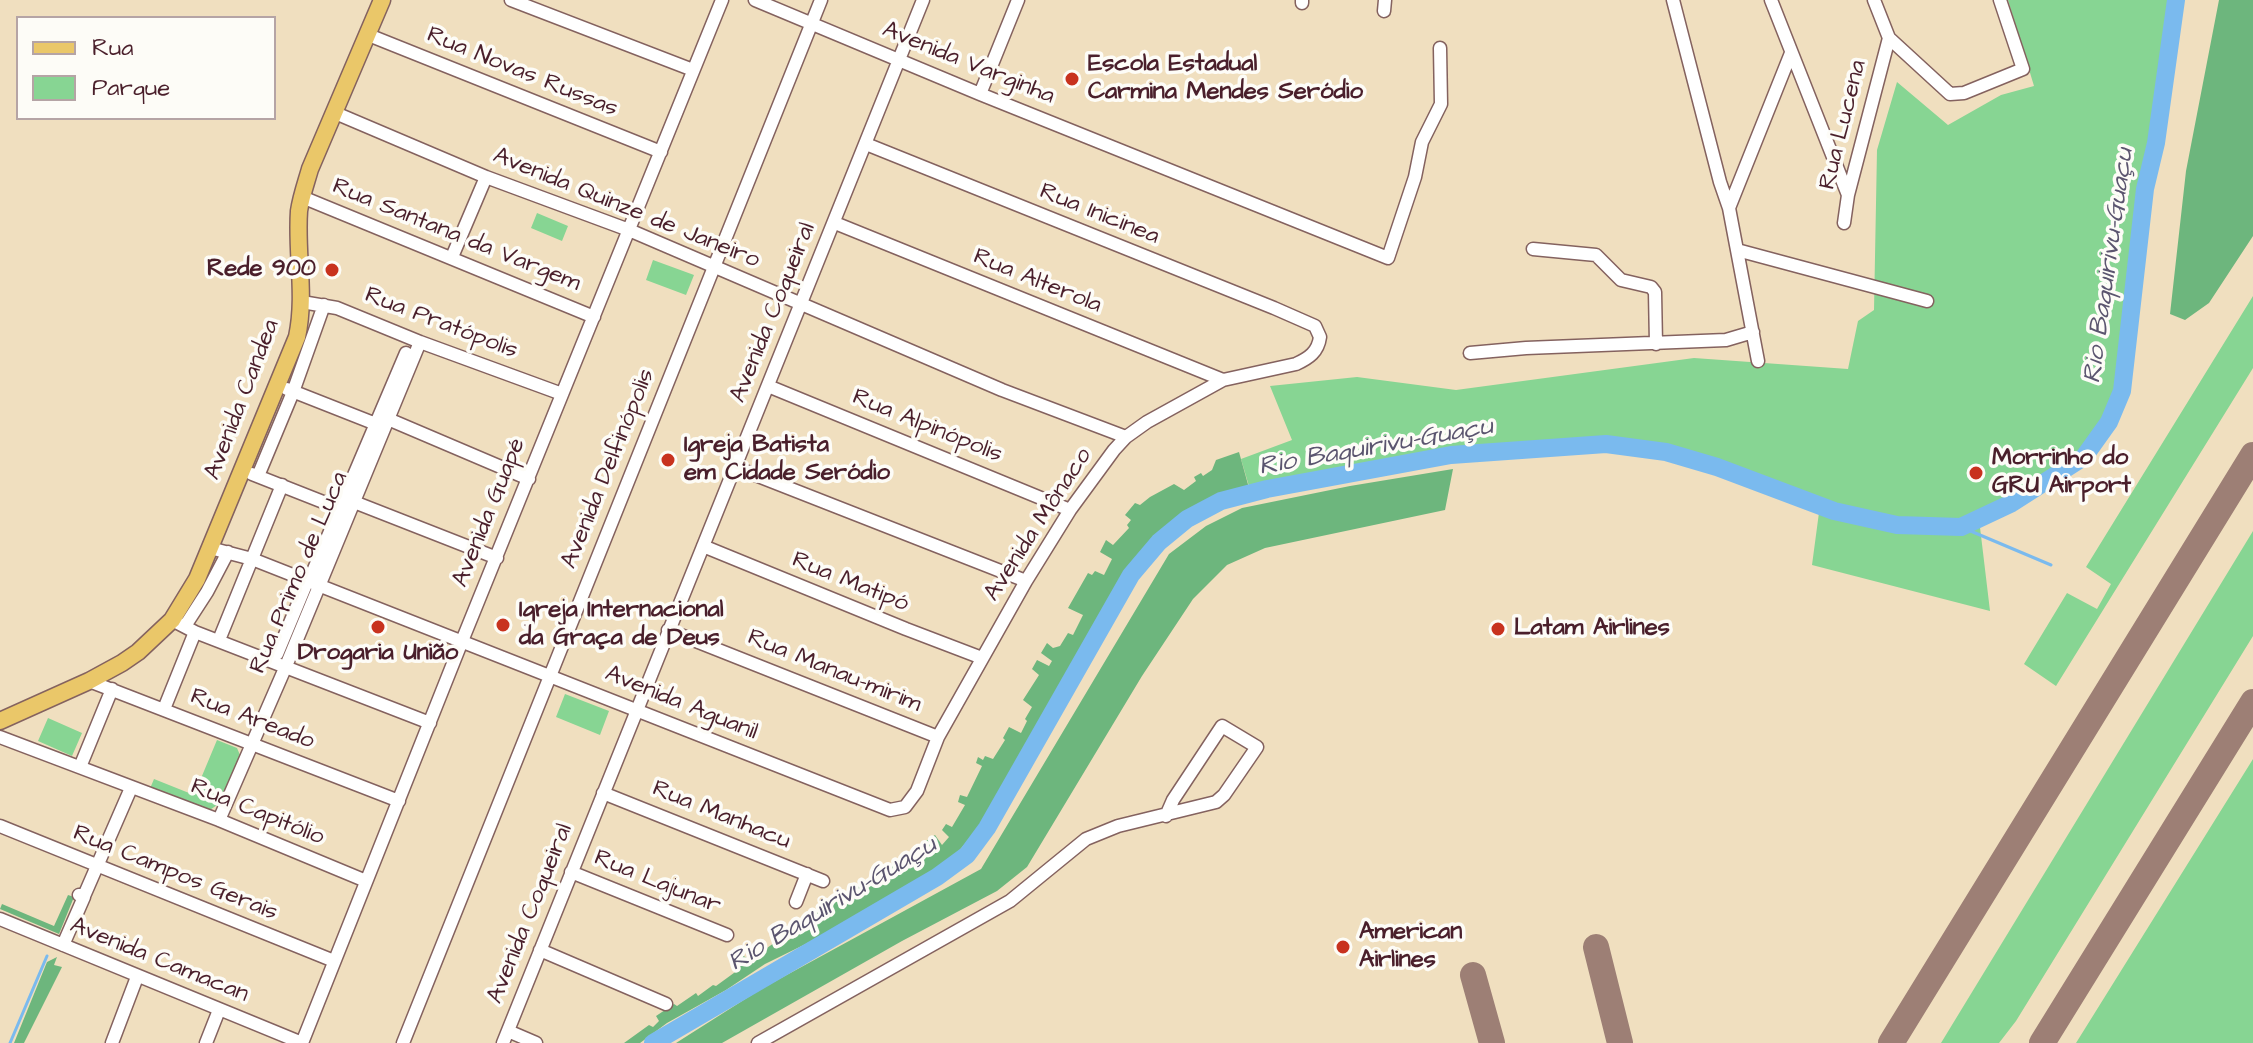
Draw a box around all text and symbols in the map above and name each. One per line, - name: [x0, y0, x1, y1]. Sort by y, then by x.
- legend: [16, 16, 276, 120]
- street label: Avenida Varginha: [878, 16, 1058, 112]
- street label: Rua Novas Russas: [422, 22, 622, 124]
- text: Rua: [92, 31, 134, 65]
- place label: Escola Estadual Carmina Mendes Seródio: [1088, 51, 1363, 107]
- street label: Rua Lucena: [1814, 57, 1874, 193]
- marker: Escola Estadual Carmina Mendes Seródio: [1063, 70, 1081, 88]
- text: Parque: [92, 71, 170, 105]
- street label: Avenida Quinze de Janeiro: [488, 142, 764, 276]
- water label: Rio Baquirivu-Guaçu: [2078, 147, 2142, 385]
- street label: Rua Santana da Vargem: [328, 173, 584, 299]
- street label: Rua Inicinea: [1035, 178, 1163, 252]
- street label: Avenida Coqueiral: [725, 219, 823, 407]
- street label: Rua Alterola: [969, 243, 1105, 321]
- place label: Rede 900: [207, 256, 316, 284]
- marker: Rede 900: [323, 261, 341, 279]
- street label: Rua Pratópolis: [361, 282, 521, 366]
- street label: Avenida Candea: [199, 316, 287, 484]
- street label: Avenida Delfinópolis: [556, 365, 662, 573]
- street label: Rua Alpinópolis: [848, 384, 1006, 470]
- water label: Rio Baquirivu-Guaçu: [1257, 412, 1495, 484]
- place label: Igreja Batista em Cidade Seródio: [684, 432, 890, 488]
- street label: Avenida Guapé: [447, 434, 533, 592]
- street label: Avenida Mônaco: [979, 443, 1099, 607]
- place label: Morrinho do GRU Airport: [1992, 445, 2131, 501]
- marker: Igreja Batista em Cidade Seródio: [659, 451, 677, 469]
- marker: Morrinho do GRU Airport: [1967, 464, 1985, 482]
- street label: Rua Primo de Luca: [245, 468, 355, 678]
- street label: Rua Matipó: [787, 547, 913, 619]
- place label: Igreja Internacional da Graça de Deus: [519, 597, 723, 653]
- place label: Latam Airlines: [1514, 615, 1670, 643]
- marker: Igreja Internacional da Graça de Deus: [494, 616, 512, 634]
- marker: Drogaria União: [369, 618, 387, 636]
- marker: Latam Airlines: [1489, 620, 1507, 638]
- street label: Rua Manau-mirim: [743, 624, 925, 720]
- place label: Drogaria União: [298, 640, 458, 668]
- street label: Avenida Aguanil: [600, 660, 762, 748]
- street label: Rua Areado: [186, 683, 318, 757]
- street label: Rua Capitólio: [186, 773, 328, 853]
- street label: Rua Manhacu: [648, 775, 794, 857]
- street label: Rua Campos Gerais: [68, 820, 282, 928]
- street label: Avenida Coqueiral: [482, 820, 580, 1008]
- water label: Rio Baquirivu-Guaçu: [723, 831, 943, 979]
- street label: Rua Lajunar: [590, 845, 724, 921]
- street label: Avenida Camacan: [65, 912, 253, 1010]
- place label: American Airlines: [1359, 919, 1462, 975]
- marker: American Airlines: [1334, 938, 1352, 956]

